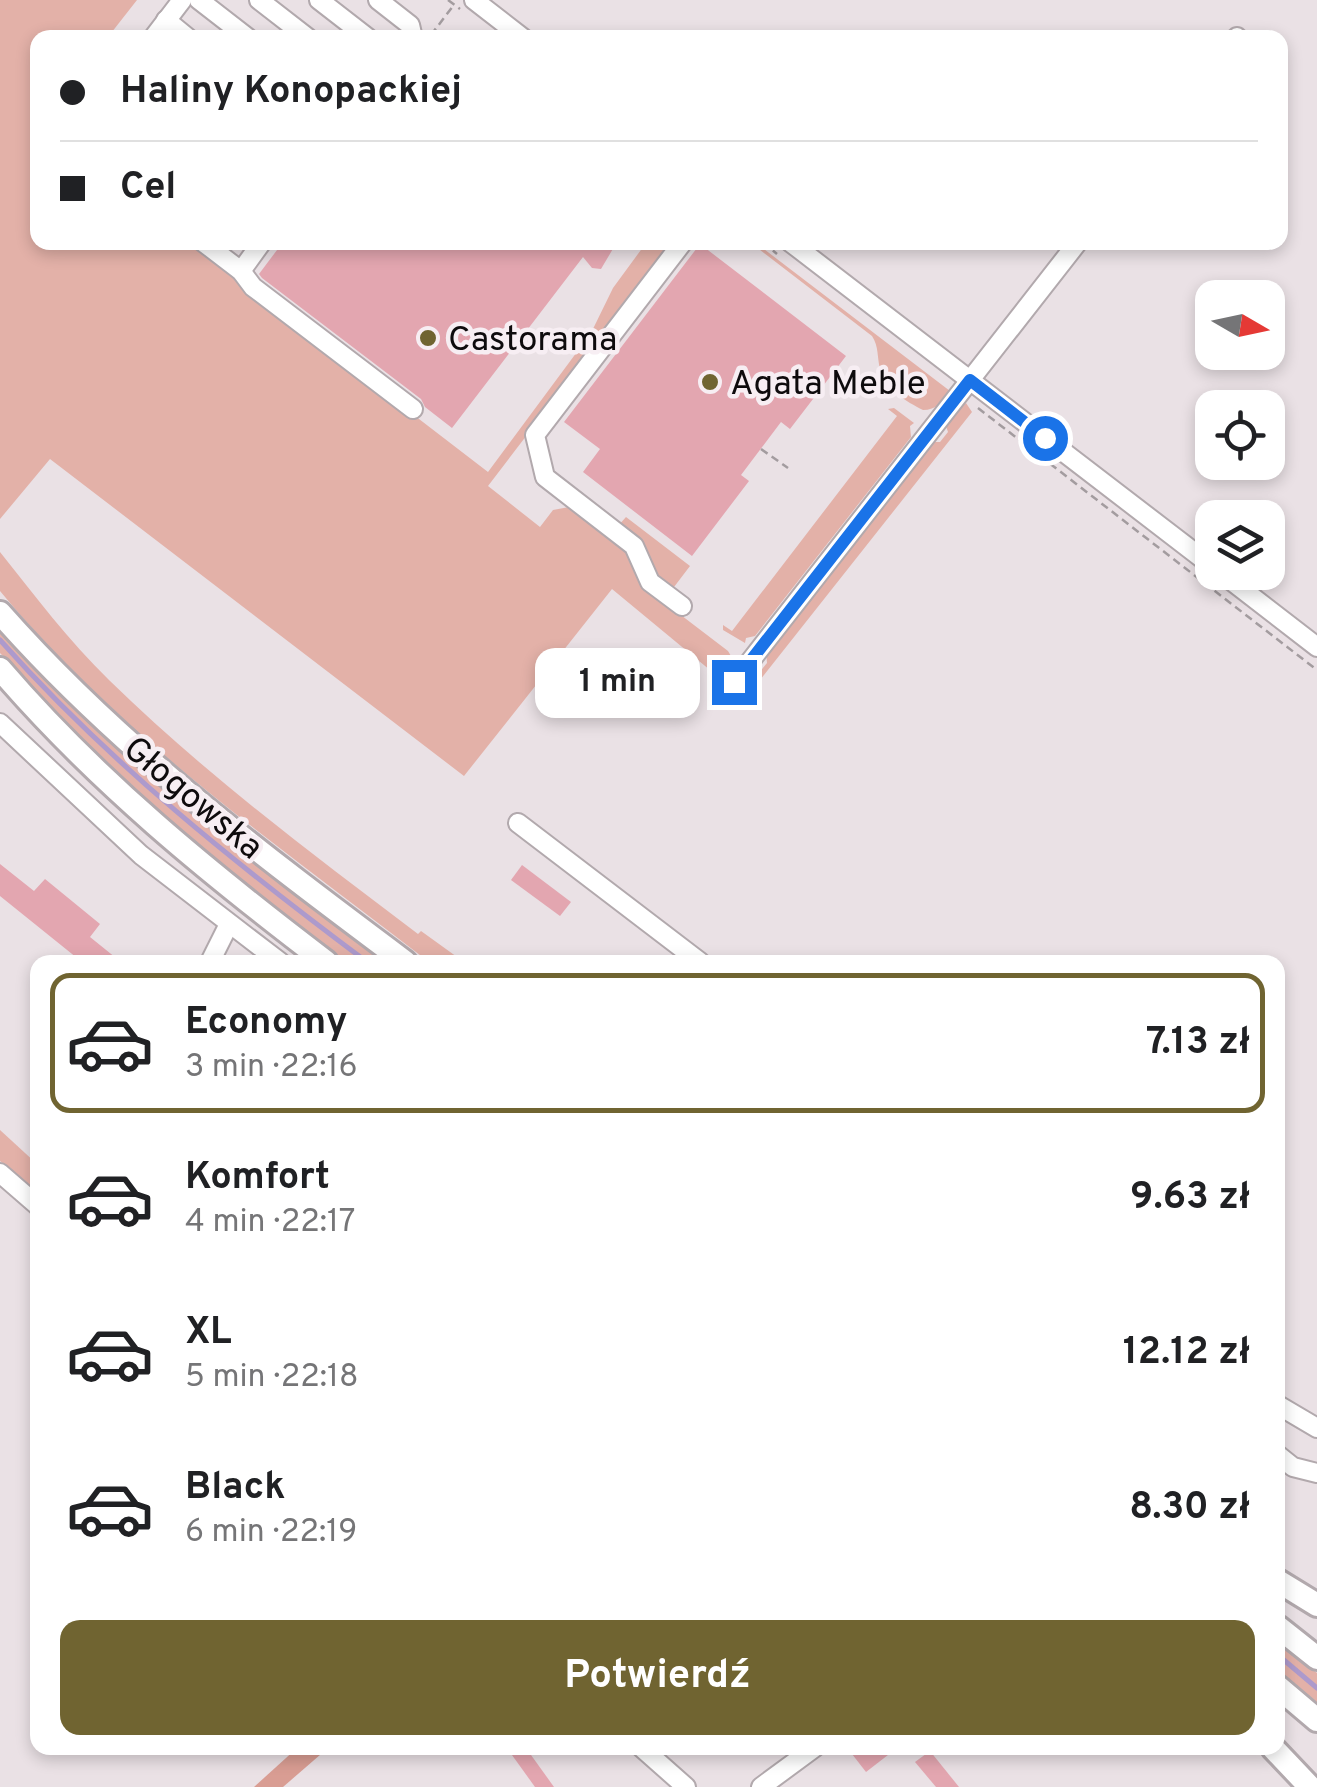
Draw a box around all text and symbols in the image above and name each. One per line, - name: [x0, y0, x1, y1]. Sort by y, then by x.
- text: Haliny Konopackiej: [120, 68, 462, 117]
- text: Cel: [120, 164, 176, 213]
- north arrow: [1195, 280, 1285, 370]
- map controls: [1195, 280, 1285, 590]
- place label: Castorama: [448, 319, 617, 363]
- marker: Castorama: [417, 327, 439, 349]
- place label: Agata Meble: [730, 363, 925, 407]
- marker: Agata Meble: [699, 371, 721, 393]
- button: locate: [1195, 390, 1285, 480]
- route start: [1023, 416, 1068, 461]
- button: layers: [1195, 500, 1285, 590]
- callout: 1 min: [534, 647, 699, 717]
- route end: [712, 660, 757, 705]
- text: 1 min: [579, 663, 656, 703]
- street label: Głogowska: [113, 728, 271, 871]
- icon: car: [65, 998, 155, 1088]
- text: Economy: [185, 999, 347, 1048]
- text: 7.13 zł: [1146, 1019, 1250, 1068]
- text: 3 min · 22:16: [185, 1048, 357, 1088]
- icon: car: [65, 1153, 155, 1243]
- text: Komfort: [185, 1154, 330, 1203]
- text: 9.63 zł: [1130, 1174, 1250, 1223]
- text: 4 min · 22:17: [185, 1203, 356, 1243]
- icon: car: [65, 1308, 155, 1398]
- text: XL: [185, 1309, 232, 1358]
- text: 12.12 zł: [1123, 1329, 1250, 1378]
- text: 5 min · 22:18: [185, 1358, 359, 1398]
- icon: car: [65, 1463, 155, 1553]
- text: Black: [185, 1464, 285, 1513]
- text: 8.30 zł: [1129, 1484, 1250, 1533]
- text: 6 min · 22:19: [185, 1513, 357, 1553]
- button: Potwierdź: [60, 1620, 1255, 1735]

